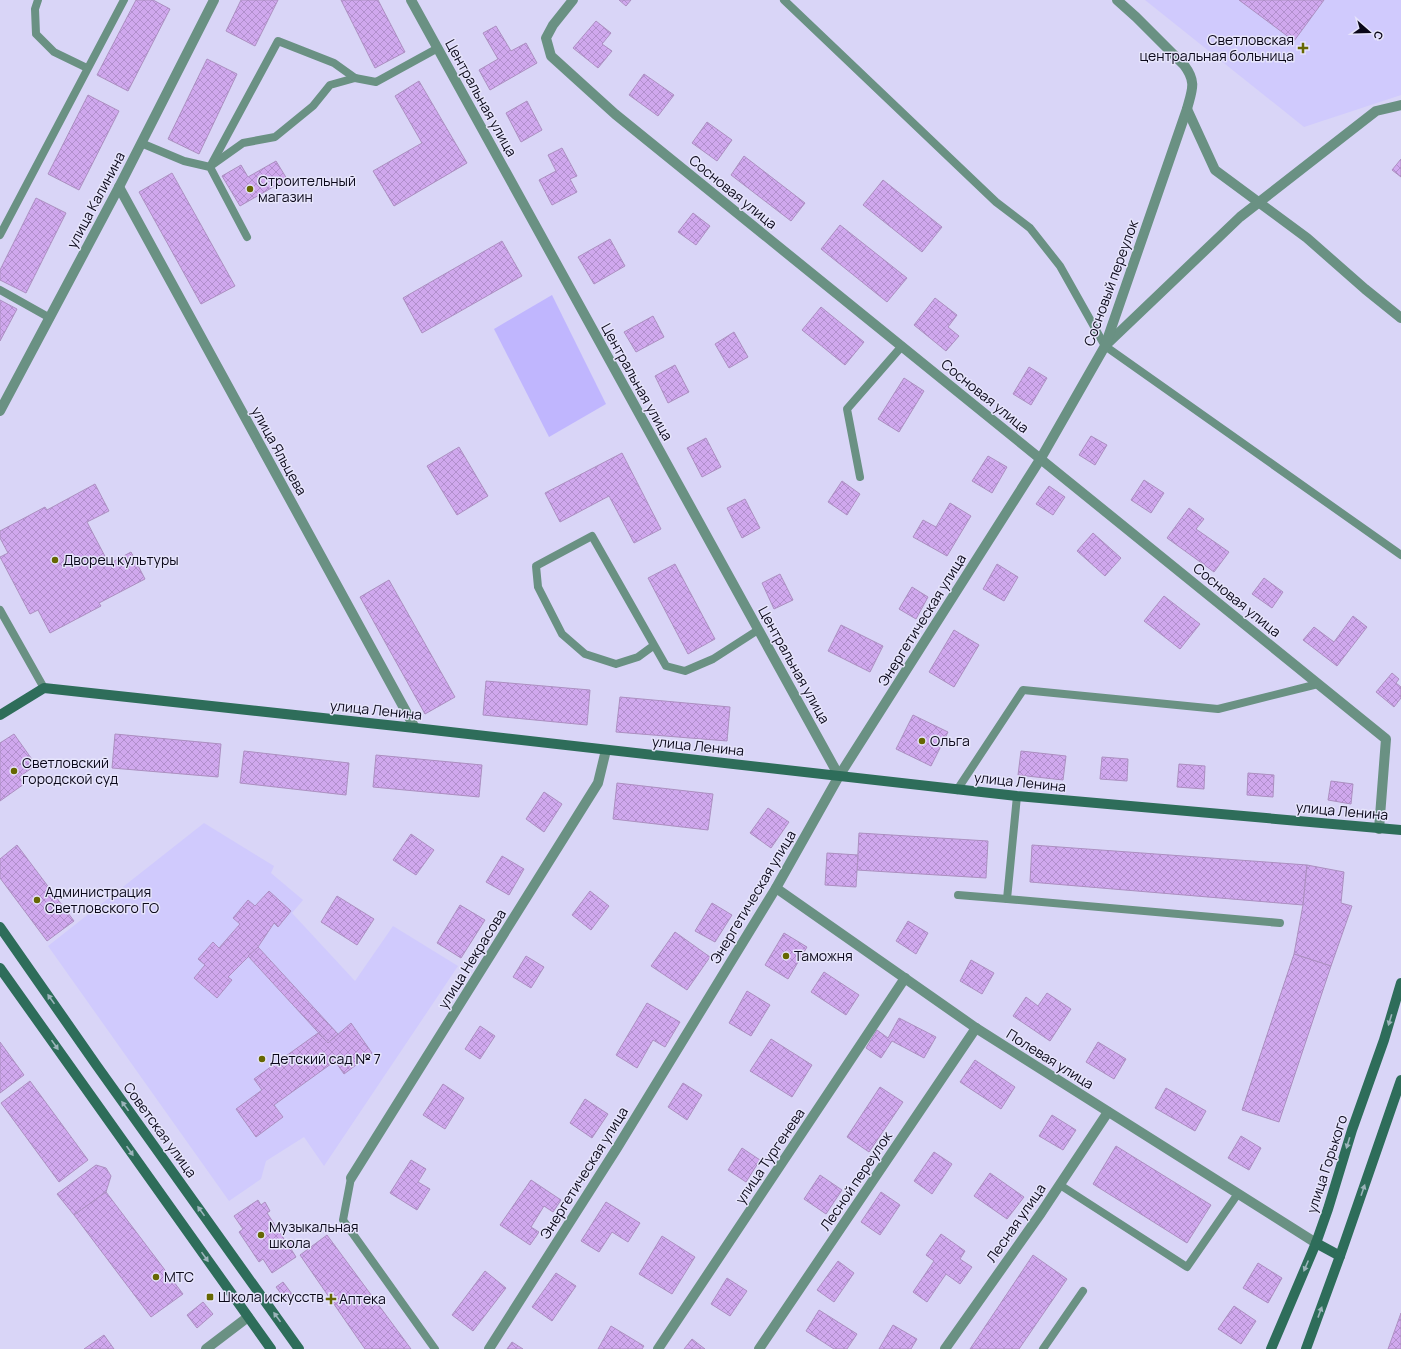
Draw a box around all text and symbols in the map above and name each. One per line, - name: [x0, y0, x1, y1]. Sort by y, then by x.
- north arrow: [1349, 12, 1389, 52]
- text: С: [1370, 29, 1387, 42]
- place label: Светловская центральная больница: [1139, 30, 1294, 65]
- street label: Центральная улица: [441, 36, 522, 160]
- marker: Светловская центральная больница: [1297, 42, 1309, 54]
- street label: улица Калинина: [62, 148, 129, 251]
- street label: Сосновая улица: [685, 150, 781, 233]
- place label: Строительный магазин: [258, 171, 356, 206]
- marker: Строительный магазин: [245, 184, 255, 194]
- street label: Сосновый переулок: [1079, 216, 1143, 349]
- street label: Центральная улица: [597, 320, 678, 444]
- street label: Сосновая улица: [937, 354, 1033, 437]
- street label: улица Яльцева: [247, 403, 312, 498]
- place label: Дворец культуры: [63, 550, 179, 569]
- street label: Энергетическая улица: [873, 550, 970, 689]
- marker: Дворец культуры: [50, 555, 60, 565]
- street label: Сосновая улица: [1189, 558, 1285, 641]
- street label: Центральная улица: [754, 603, 835, 727]
- street label: улица Ленина: [329, 695, 423, 724]
- street label: улица Ленина: [651, 731, 745, 760]
- place label: Ольга: [930, 731, 970, 750]
- marker: Ольга: [917, 736, 927, 746]
- place label: Светловский городской суд: [22, 753, 118, 788]
- marker: Светловский городской суд: [9, 766, 19, 776]
- street label: улица Ленина: [973, 767, 1067, 796]
- street label: улица Ленина: [1295, 797, 1389, 824]
- street label: Энергетическая улица: [705, 826, 800, 967]
- place label: Администрация Светловского ГО: [45, 882, 159, 917]
- marker: Администрация Светловского ГО: [32, 895, 42, 905]
- street label: улица Некрасова: [433, 905, 510, 1012]
- place label: Таможня: [794, 946, 853, 965]
- marker: Таможня: [781, 951, 791, 961]
- one-way arrow: [47, 994, 55, 1005]
- one-way arrow: [1387, 1015, 1393, 1027]
- street label: Полевая улица: [1003, 1024, 1098, 1093]
- one-way arrow: [51, 1040, 59, 1050]
- place label: Детский сад № 7: [270, 1049, 381, 1068]
- marker: Детский сад № 7: [257, 1054, 267, 1064]
- street label: Советская улица: [119, 1078, 201, 1181]
- one-way arrow: [121, 1100, 130, 1111]
- street label: Энергетическая улица: [535, 1103, 632, 1242]
- street label: улица Тургенева: [730, 1104, 809, 1207]
- street label: улица Горького: [1302, 1112, 1351, 1216]
- street label: Лесной переулок: [815, 1126, 896, 1234]
- one-way arrow: [1345, 1138, 1351, 1150]
- one-way arrow: [126, 1146, 134, 1156]
- street label: Лесная улица: [981, 1180, 1050, 1266]
- one-way arrow: [1360, 1184, 1366, 1196]
- one-way arrow: [197, 1206, 205, 1217]
- place label: Музыкальная школа: [269, 1217, 358, 1252]
- marker: Музыкальная школа: [256, 1230, 266, 1240]
- one-way arrow: [201, 1252, 209, 1262]
- one-way arrow: [1303, 1261, 1309, 1272]
- place label: МТС: [164, 1267, 194, 1286]
- marker: МТС: [151, 1272, 161, 1282]
- place label: Школа искусств: [218, 1287, 324, 1306]
- place label: Аптека: [339, 1289, 386, 1308]
- marker: Школа искусств: [205, 1292, 215, 1302]
- marker: Аптека: [326, 1294, 336, 1304]
- one-way arrow: [1317, 1306, 1323, 1318]
- one-way arrow: [273, 1312, 281, 1322]

